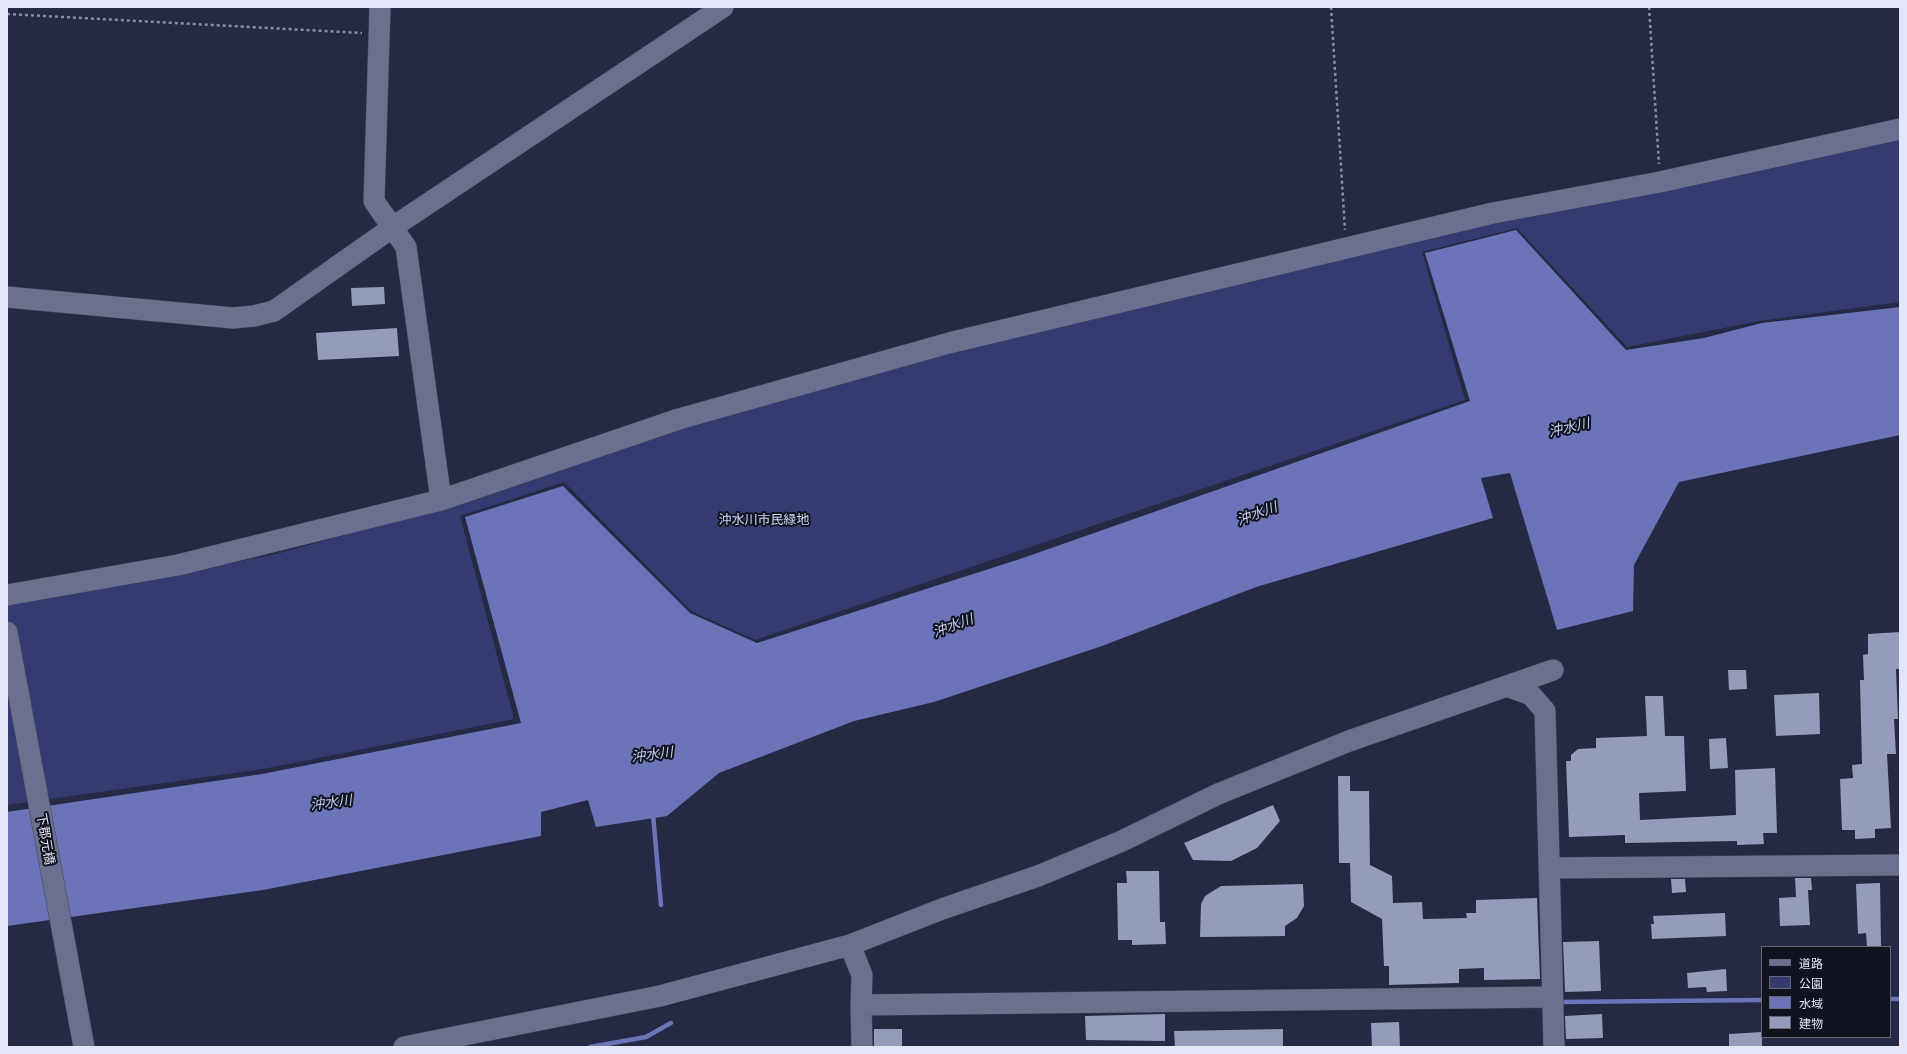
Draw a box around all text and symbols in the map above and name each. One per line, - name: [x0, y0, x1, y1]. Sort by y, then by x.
- water label: 沖水川: [1547, 415, 1591, 441]
- water label: 沖水川: [1234, 499, 1280, 529]
- park label: 沖水川市民緑地: [719, 512, 809, 528]
- water label: 沖水川: [930, 611, 976, 641]
- water label: 沖水川: [630, 744, 674, 766]
- water label: 沖水川: [309, 792, 353, 814]
- street label: 下郡元橋: [33, 812, 57, 866]
- legend: [1761, 946, 1891, 1038]
- text: 道路: [1799, 957, 1823, 971]
- text: 公園: [1799, 977, 1823, 991]
- text: 水域: [1799, 997, 1823, 1011]
- text: 建物: [1799, 1017, 1823, 1031]

